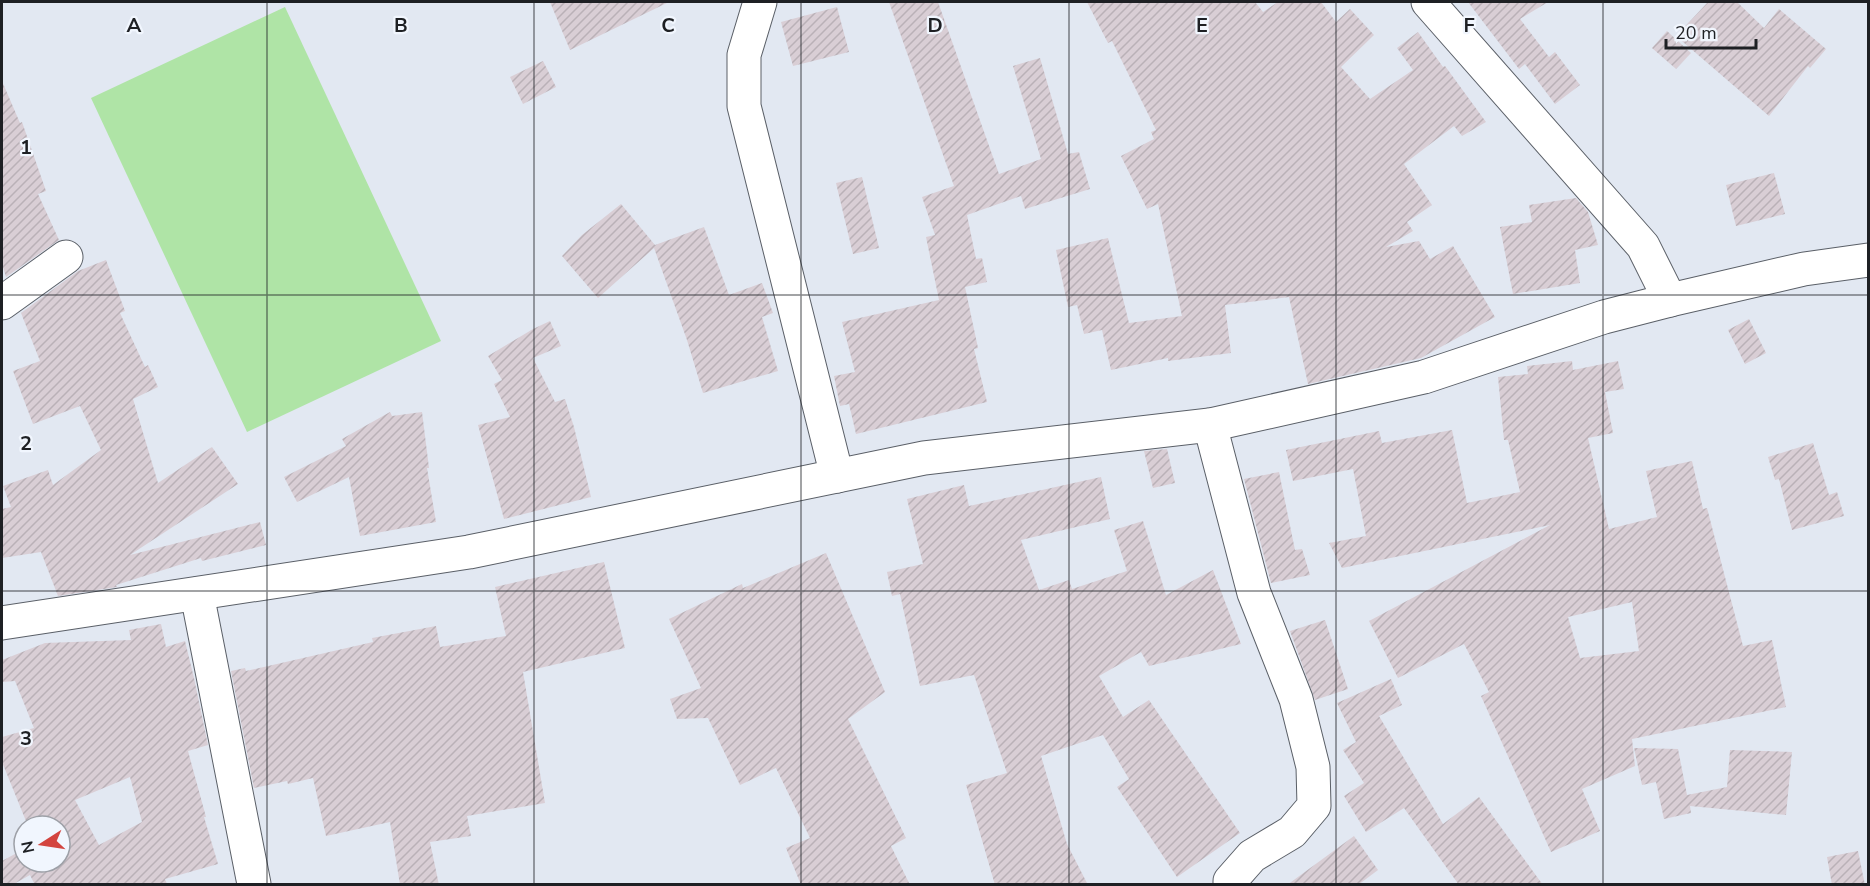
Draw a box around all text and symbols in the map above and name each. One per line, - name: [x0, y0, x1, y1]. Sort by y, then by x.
- text: A: [127, 12, 142, 39]
- text: B: [394, 12, 408, 39]
- text: C: [661, 12, 675, 39]
- text: D: [927, 12, 943, 39]
- text: E: [1196, 12, 1208, 39]
- text: F: [1463, 12, 1475, 39]
- scale bar: [1666, 12, 1756, 50]
- text: 20 m: [1675, 21, 1717, 45]
- text: 1: [20, 134, 32, 161]
- text: 2: [20, 430, 32, 457]
- text: 3: [20, 725, 32, 752]
- north arrow: [12, 814, 72, 874]
- text: N: [16, 839, 40, 855]

